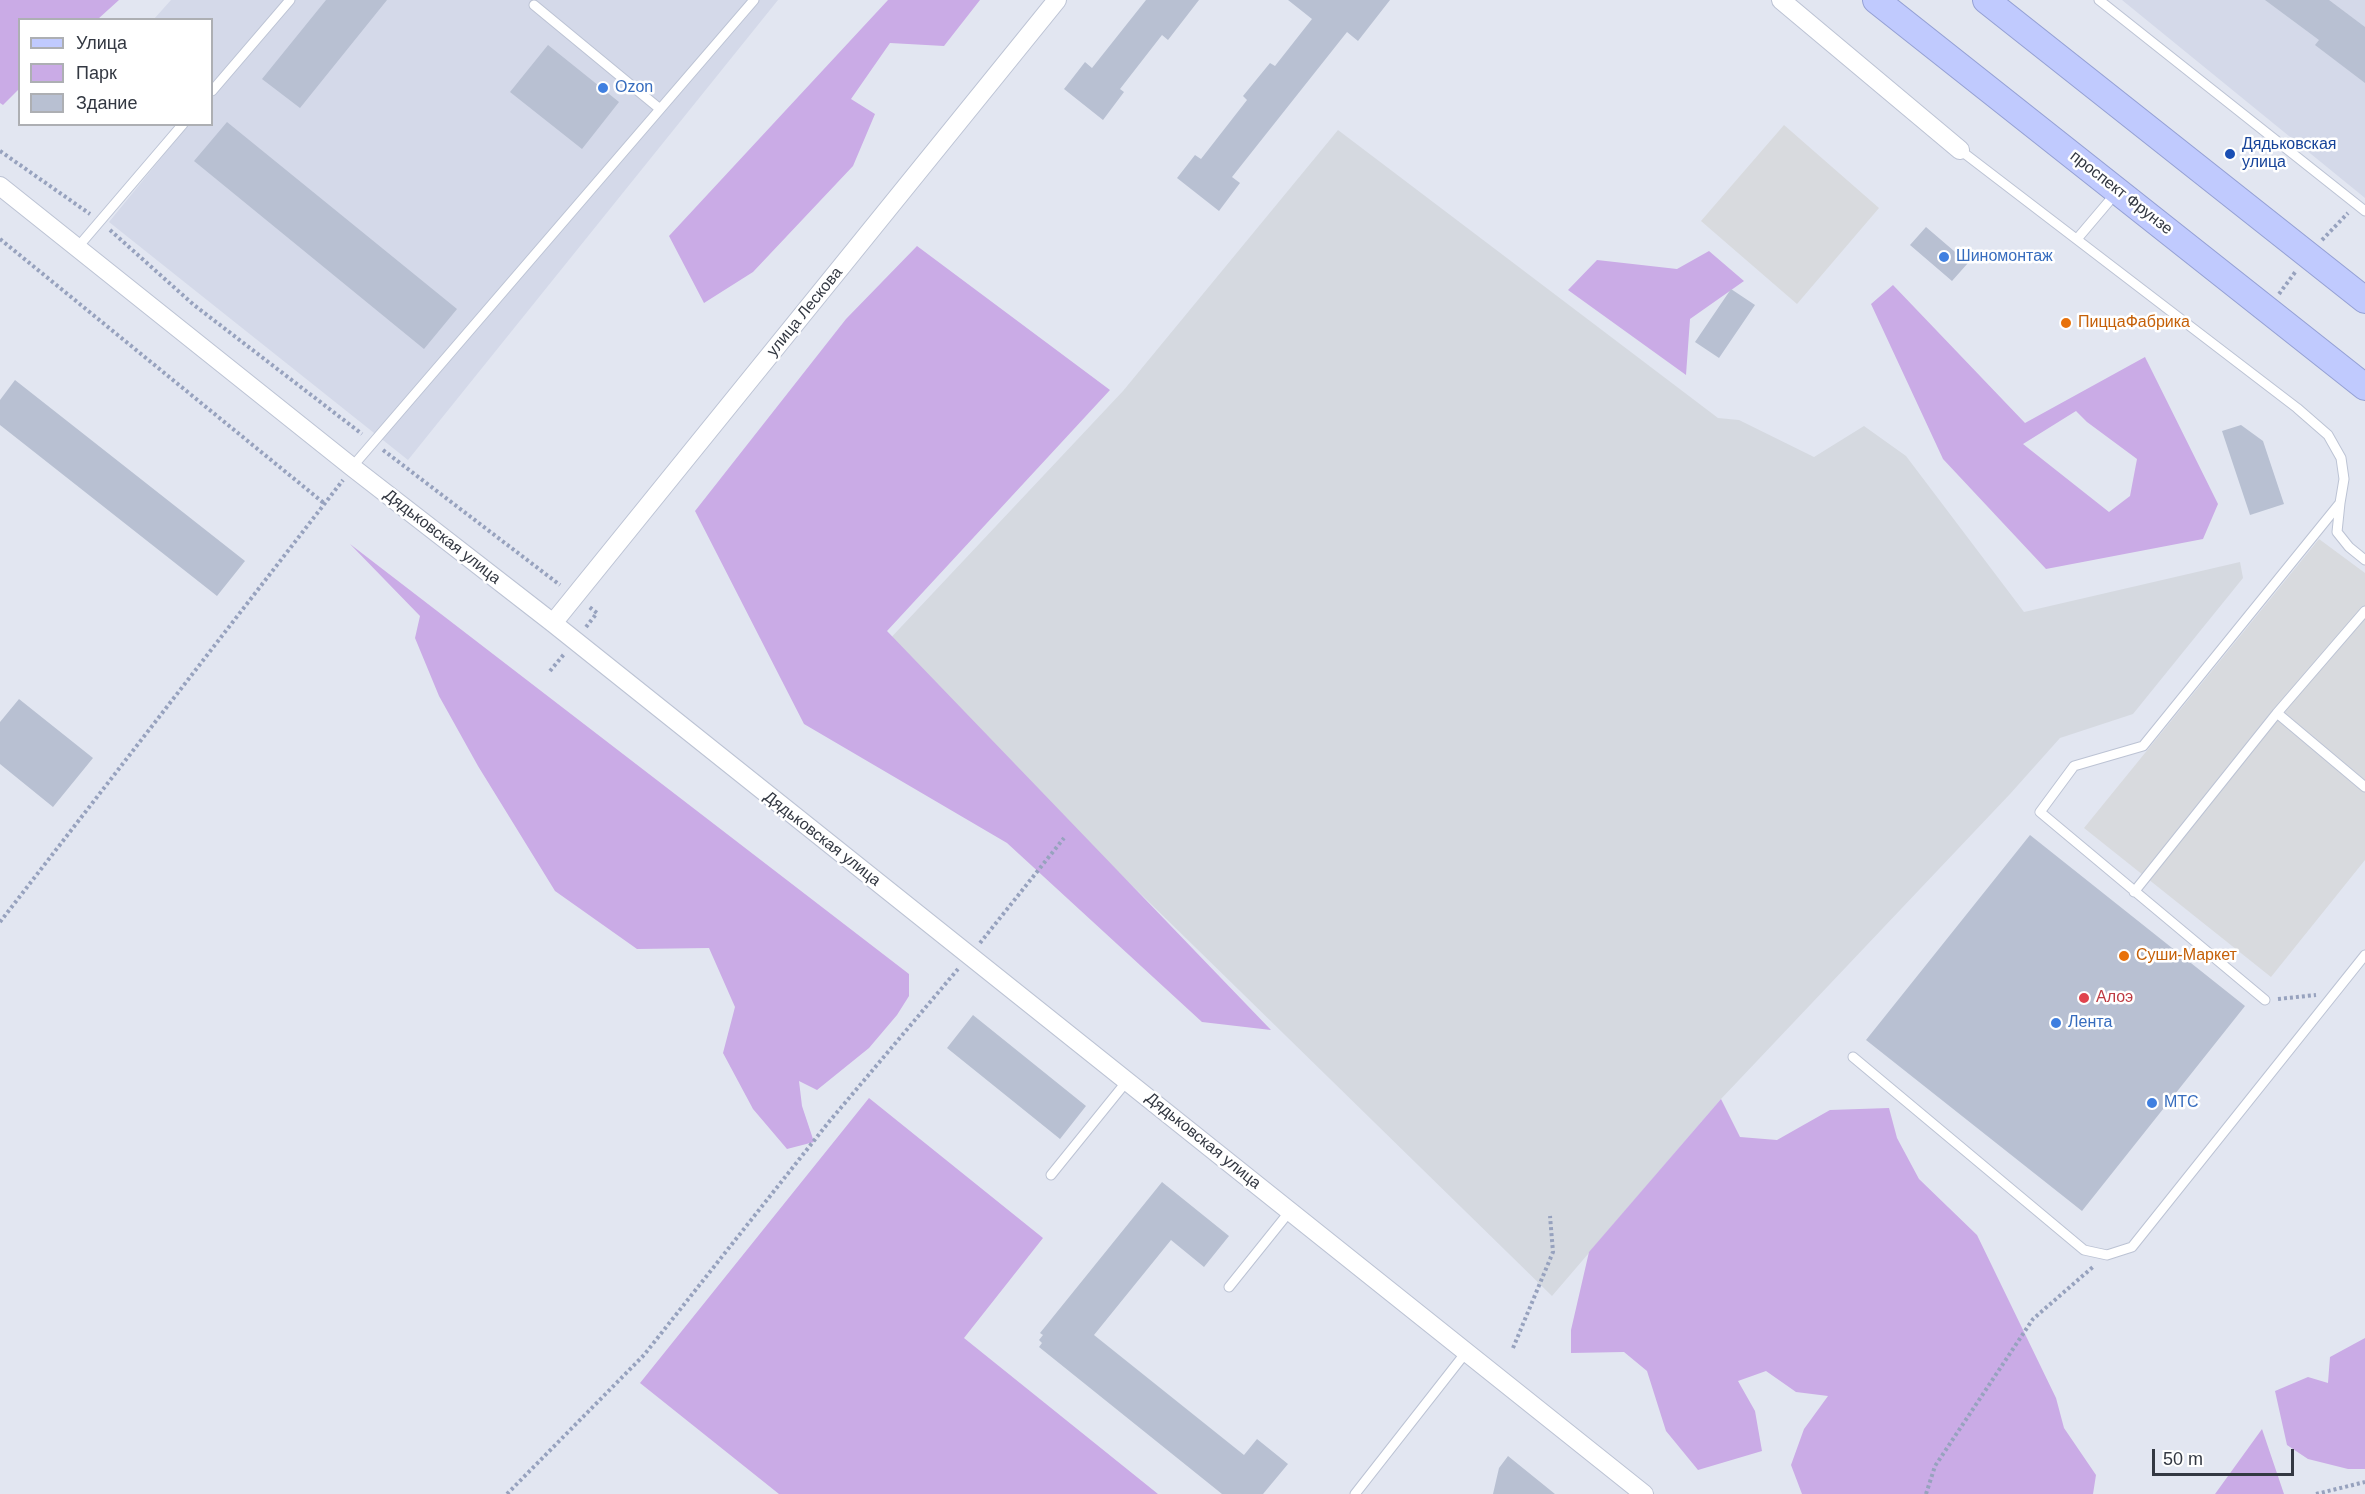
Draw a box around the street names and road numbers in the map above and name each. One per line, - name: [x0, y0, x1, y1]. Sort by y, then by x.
- street label: проспект Фрунзе: [2066, 147, 2176, 239]
- street label: улица Лескова: [763, 264, 847, 360]
- street label: Дядьковская улица: [380, 485, 504, 589]
- street label: Дядьковская улица: [760, 787, 884, 891]
- street label: Дядьковская улица: [1141, 1089, 1265, 1193]

